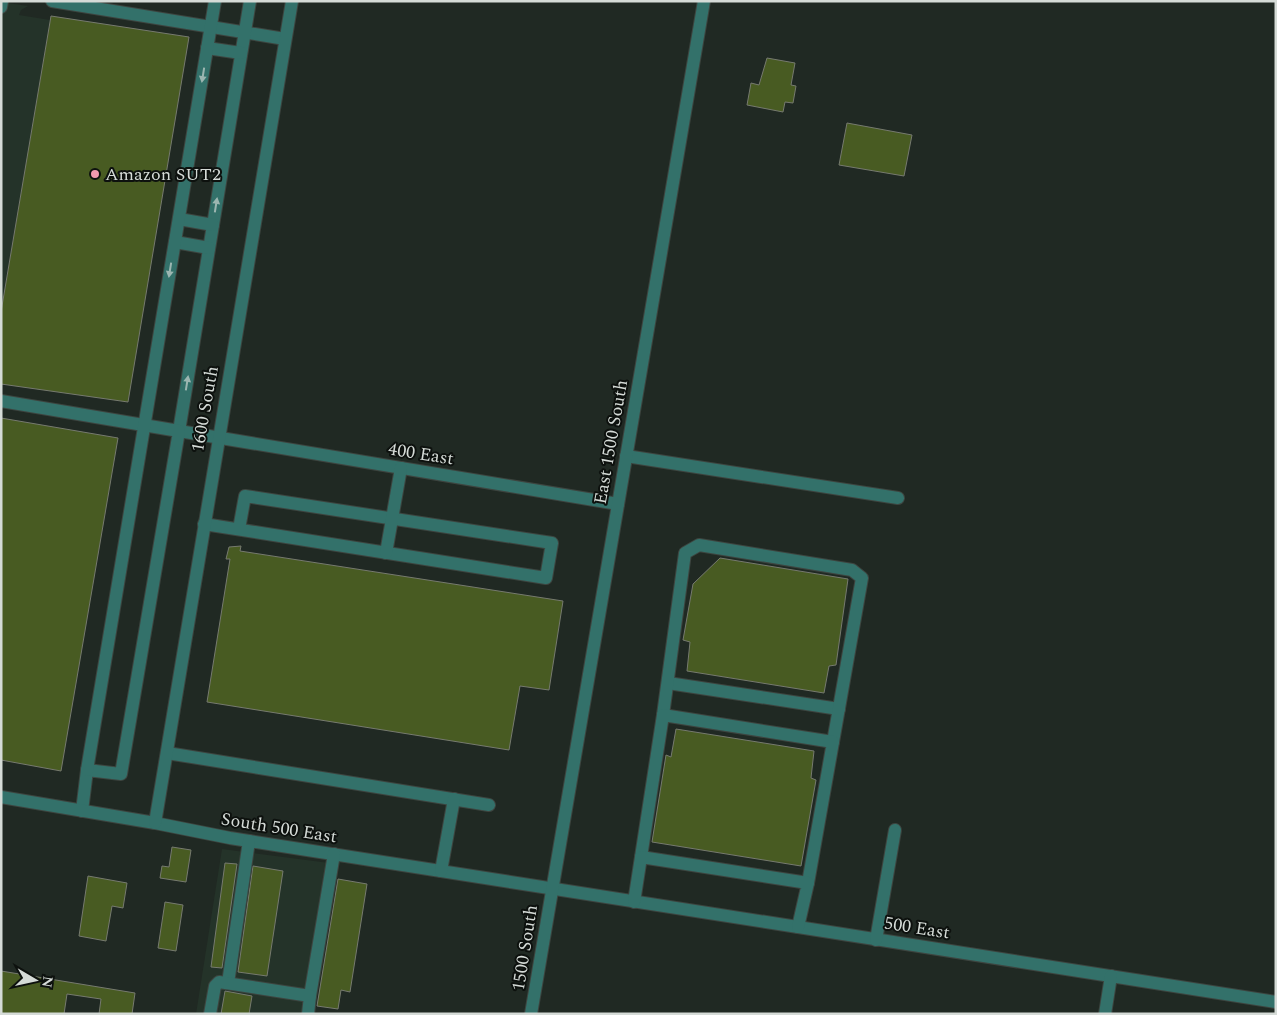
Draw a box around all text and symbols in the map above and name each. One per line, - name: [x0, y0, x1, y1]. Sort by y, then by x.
- one-way arrow: [198, 67, 206, 83]
- place label: Amazon SUT2: [105, 161, 221, 188]
- marker: Amazon SUT2: [89, 168, 101, 180]
- one-way arrow: [212, 197, 220, 213]
- one-way arrow: [166, 262, 174, 278]
- street label: 1600 South: [184, 364, 226, 454]
- one-way arrow: [183, 374, 191, 390]
- street label: East 1500 South: [587, 378, 635, 506]
- street label: 400 East: [386, 436, 456, 472]
- street label: South 500 East: [219, 806, 339, 850]
- street label: 1500 South: [505, 903, 545, 993]
- street label: 500 East: [882, 910, 952, 946]
- north arrow: [10, 955, 60, 1005]
- text: N: [36, 975, 59, 989]

